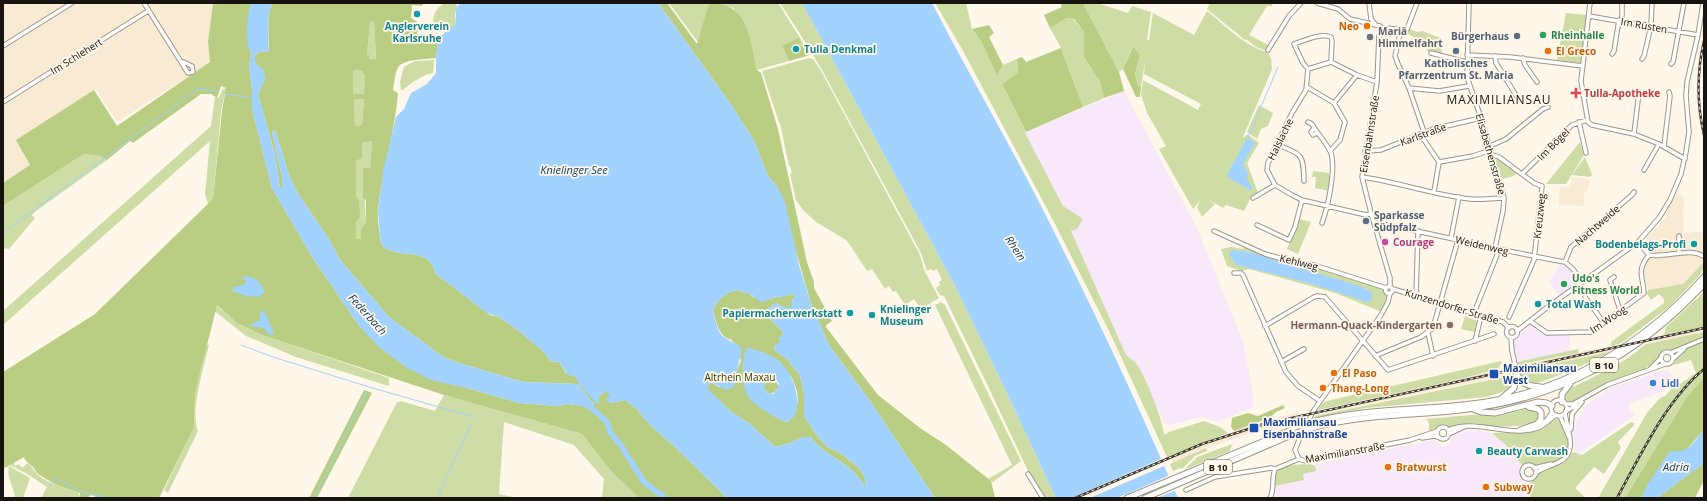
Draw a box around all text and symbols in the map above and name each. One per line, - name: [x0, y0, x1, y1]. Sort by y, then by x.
- marker: Anglerverein Karlsruhe: [412, 9, 422, 19]
- street label: Im Rüsten: [1620, 14, 1668, 36]
- place label: Anglerverein Karlsruhe: [385, 19, 449, 45]
- place label: Neo: [1339, 19, 1359, 33]
- marker: Neo: [1362, 21, 1372, 31]
- place label: Mariä Himmelfahrt: [1378, 24, 1443, 50]
- place label: Rheinhalle: [1551, 28, 1604, 42]
- place label: Bürgerhaus: [1451, 29, 1509, 43]
- marker: Rheinhalle: [1538, 30, 1548, 40]
- marker: Bürgerhaus: [1512, 31, 1522, 41]
- marker: Mariä Himmelfahrt: [1365, 32, 1375, 42]
- street label: Im Schlehert: [47, 34, 105, 77]
- place label: Tulla Denkmal: [804, 42, 876, 56]
- marker: Tulla Denkmal: [791, 44, 801, 54]
- place label: El Greco: [1556, 44, 1596, 58]
- marker: Katholisches Pfarrzentrum St. Maria: [1451, 46, 1461, 56]
- marker: El Greco: [1543, 46, 1553, 56]
- place label: Katholisches Pfarrzentrum St. Maria: [1399, 56, 1513, 82]
- place label: Tulla-Apotheke: [1584, 86, 1660, 100]
- marker: Tulla-Apotheke: [1571, 88, 1581, 98]
- district label: MAXIMILIANSAU: [1447, 91, 1551, 108]
- street label: Eisenbahnstraße: [1356, 94, 1382, 174]
- street label: Elisabethenstraße: [1473, 112, 1509, 197]
- street label: Halslache: [1264, 115, 1296, 162]
- street label: Karlstraße: [1398, 119, 1448, 149]
- street label: Im Bögel: [1534, 125, 1572, 163]
- water label: Knielinger See: [540, 162, 608, 177]
- street label: Kreuzweg: [1530, 192, 1548, 239]
- street label: Nachtweide: [1572, 201, 1623, 248]
- place label: Sparkasse Südpfalz: [1374, 208, 1425, 234]
- marker: Sparkasse Südpfalz: [1361, 216, 1371, 226]
- water label: Rhein: [1002, 232, 1030, 264]
- street label: Weidenweg: [1454, 232, 1510, 258]
- place label: Courage: [1393, 235, 1434, 249]
- marker: Courage: [1380, 237, 1390, 247]
- place label: Bodenbelags-Profi: [1595, 237, 1686, 251]
- marker: Bodenbelags-Profi: [1689, 239, 1699, 249]
- street label: Kehlweg: [1278, 250, 1320, 274]
- place label: Udo's Fitness World: [1572, 271, 1640, 297]
- marker: Udo's Fitness World: [1559, 279, 1569, 289]
- street label: Kunzendorfer Straße: [1403, 285, 1501, 327]
- water label: Federbach: [345, 290, 391, 338]
- place label: Total Wash: [1546, 297, 1601, 311]
- marker: Total Wash: [1533, 299, 1543, 309]
- street label: Im Woog: [1587, 301, 1630, 336]
- place label: Knielinger Museum: [880, 302, 931, 328]
- place label: Papiermacherwerkstatt: [723, 306, 843, 320]
- marker: Papiermacherwerkstatt: [845, 308, 855, 318]
- marker: Knielinger Museum: [867, 310, 877, 320]
- place label: Hermann-Quack-Kindergarten: [1290, 318, 1442, 332]
- marker: Hermann-Quack-Kindergarten: [1445, 320, 1455, 330]
- road number: B 10: [1590, 358, 1618, 372]
- place label: Maximiliansau West: [1503, 361, 1576, 387]
- place label: El Paso: [1342, 366, 1377, 380]
- marker: El Paso: [1329, 368, 1339, 378]
- marker: Maximiliansau West: [1488, 368, 1500, 380]
- park label: Altrhein Maxau: [705, 370, 775, 384]
- place label: Lidl: [1661, 376, 1679, 390]
- marker: Lidl: [1648, 378, 1658, 388]
- place label: Thang-Long: [1331, 381, 1389, 395]
- marker: Thang-Long: [1318, 383, 1328, 393]
- place label: Maximiliansau Eisenbahnstraße: [1263, 415, 1348, 441]
- marker: Maximiliansau Eisenbahnstraße: [1248, 422, 1260, 434]
- street label: Maximilianstraße: [1304, 438, 1386, 466]
- place label: Beauty Carwash: [1487, 444, 1568, 458]
- marker: Beauty Carwash: [1474, 446, 1484, 456]
- water label: Adria: [1662, 459, 1689, 474]
- road number: B 10: [1204, 460, 1232, 474]
- place label: Bratwurst: [1396, 460, 1447, 474]
- marker: Bratwurst: [1383, 462, 1393, 472]
- place label: Subway: [1494, 480, 1533, 494]
- marker: Subway: [1481, 482, 1491, 492]

